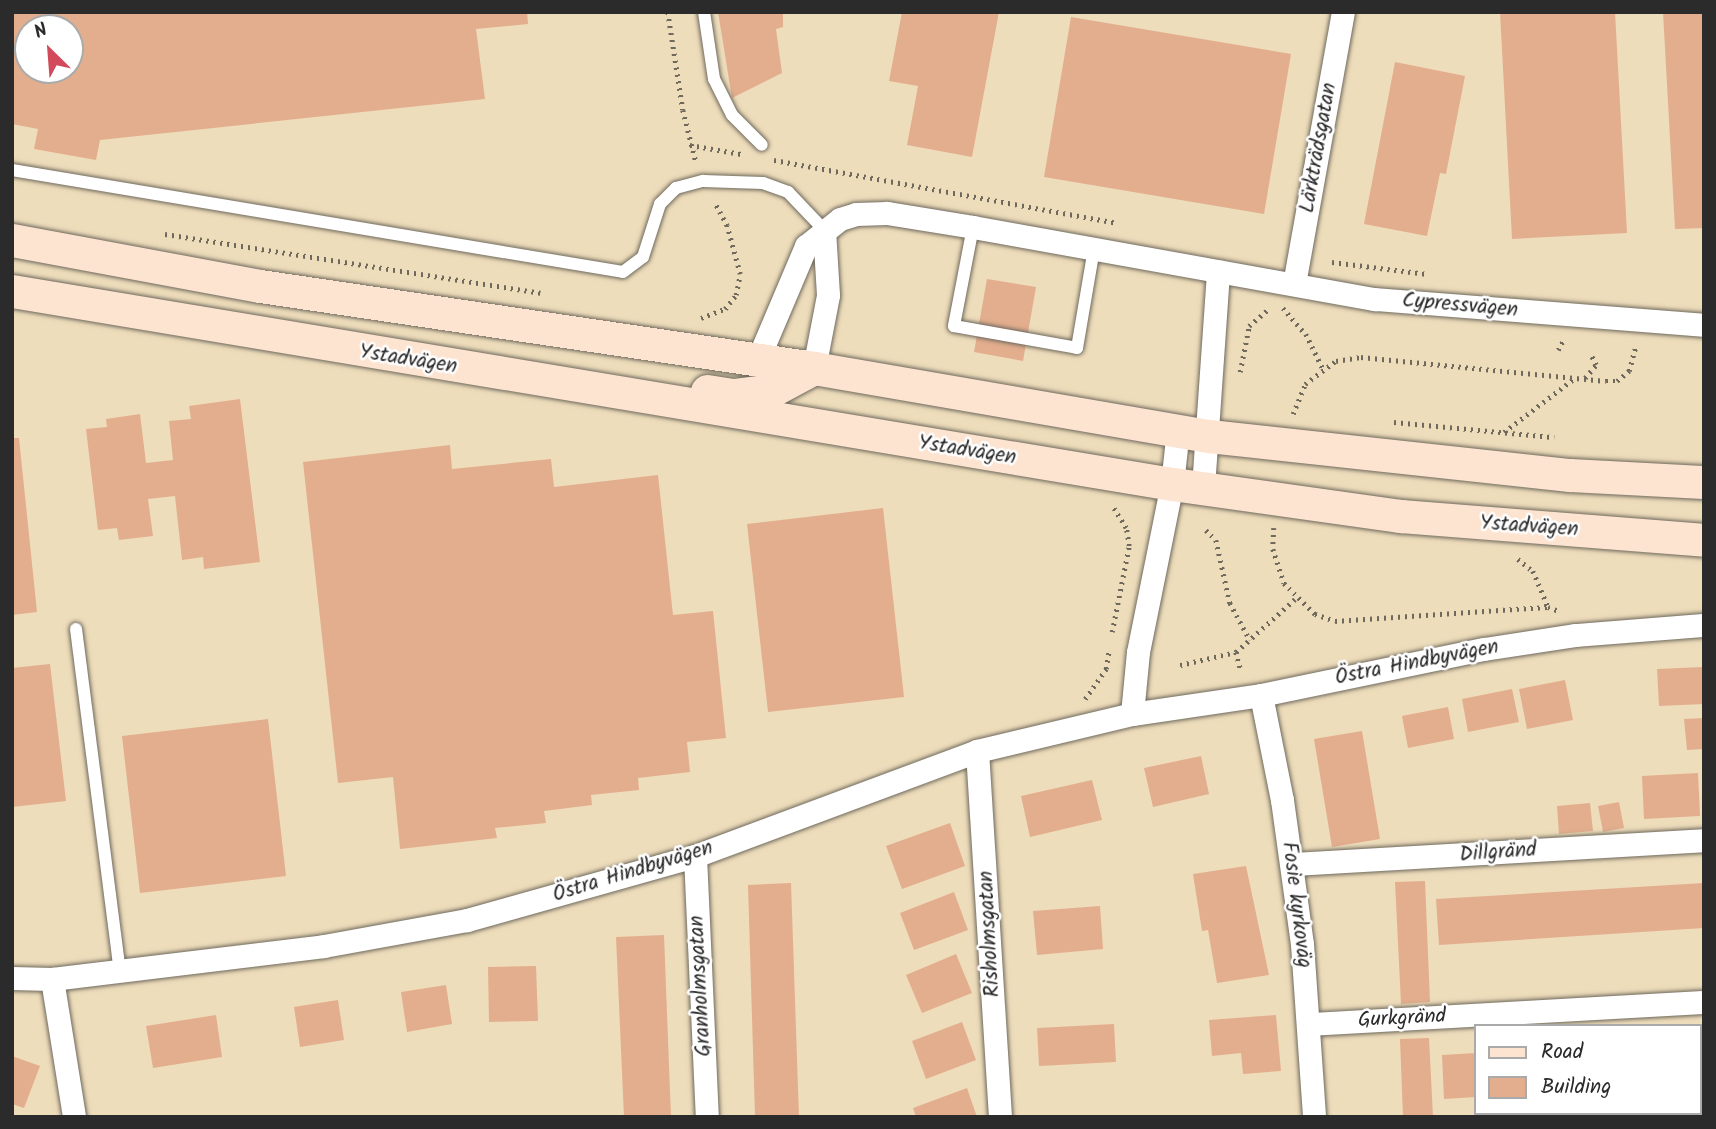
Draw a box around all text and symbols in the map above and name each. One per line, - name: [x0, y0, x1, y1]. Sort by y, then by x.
- north arrow: [14, 14, 84, 84]
- text: N: [29, 16, 53, 48]
- street label: Lärkträdsgatan: [1295, 81, 1343, 215]
- street label: Cypressvägen: [1401, 288, 1519, 324]
- street label: Ystadvägen: [357, 340, 459, 380]
- street label: Ystadvägen: [916, 431, 1018, 471]
- street label: Ystadvägen: [1479, 511, 1579, 543]
- street label: Östra Hindbyvägen: [1333, 635, 1501, 691]
- street label: Östra Hindbyvägen: [550, 836, 716, 908]
- street label: Dillgränd: [1459, 838, 1537, 868]
- street label: Fosie kyrkoväg: [1276, 840, 1316, 970]
- street label: Risholmsgatan: [974, 870, 1006, 998]
- street label: Granholmsgatan: [685, 915, 717, 1057]
- street label: Gurkgränd: [1357, 1004, 1447, 1034]
- legend: [1474, 1024, 1702, 1115]
- text: Road: [1541, 1036, 1583, 1069]
- text: Building: [1541, 1071, 1611, 1104]

